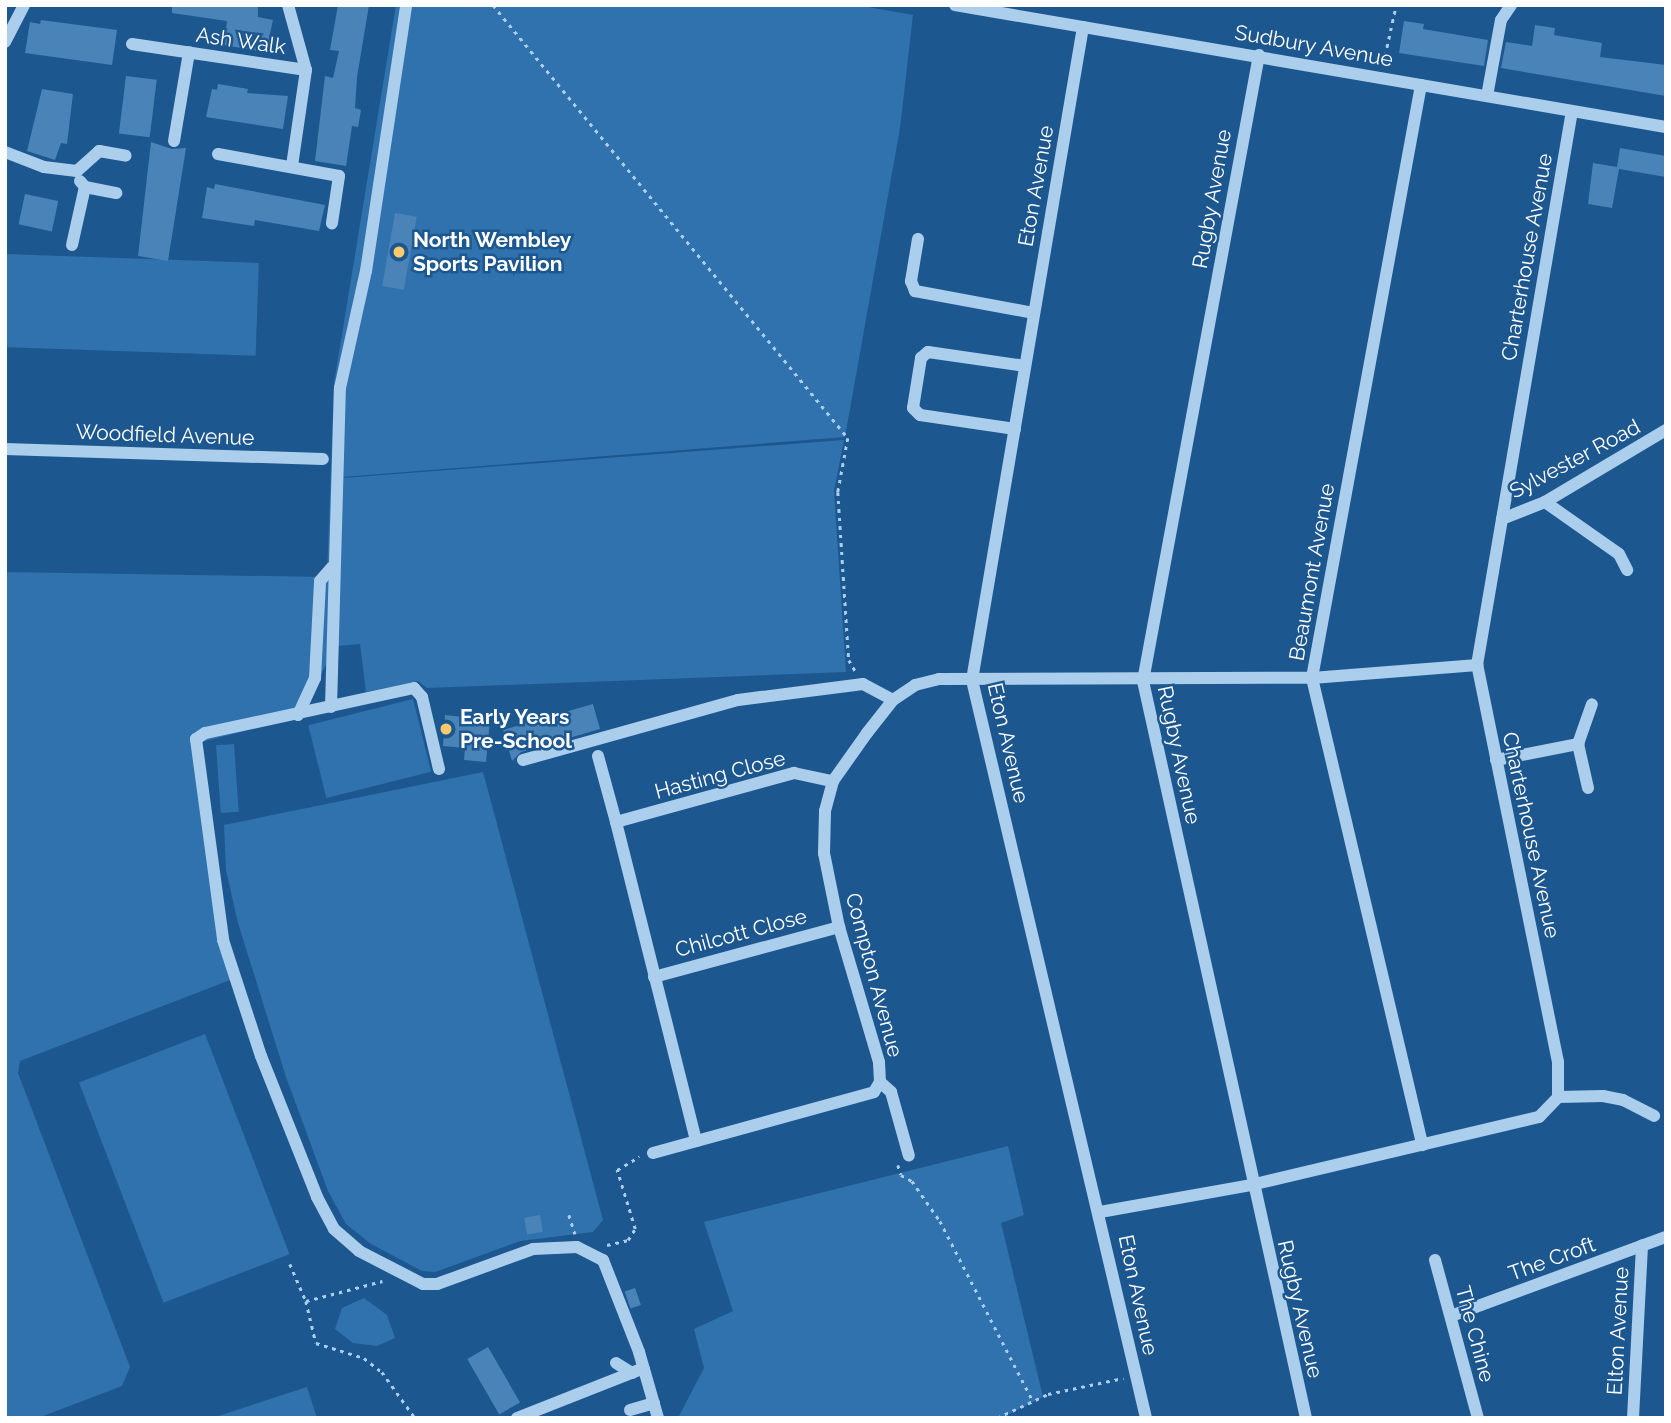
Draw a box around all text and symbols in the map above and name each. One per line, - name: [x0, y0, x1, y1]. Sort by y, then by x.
- street label: Sudbury Avenue: [1232, 20, 1396, 72]
- street label: Ash Walk: [194, 22, 288, 60]
- street label: Eton Avenue: [1013, 123, 1059, 249]
- street label: Rugby Avenue: [1187, 127, 1237, 271]
- street label: Charterhouse Avenue: [1496, 151, 1558, 363]
- place label: North Wembley Sports Pavilion: [413, 227, 572, 277]
- marker: North Wembley Sports Pavilion: [391, 244, 407, 260]
- street label: Sylvester Road: [1505, 414, 1645, 504]
- street label: Woodfield Avenue: [75, 419, 255, 451]
- street label: Beaumont Avenue: [1284, 481, 1340, 663]
- street label: Eton Avenue: [982, 680, 1034, 806]
- street label: Rugby Avenue: [1152, 683, 1206, 827]
- place label: Early Years Pre-School: [460, 704, 572, 754]
- marker: Early Years Pre-School: [438, 721, 454, 737]
- street label: Charterhouse Avenue: [1497, 729, 1565, 941]
- street label: Hasting Close: [652, 745, 788, 805]
- street label: Compton Avenue: [840, 890, 908, 1060]
- street label: Chilcott Close: [672, 903, 810, 963]
- street label: Eton Avenue: [1113, 1232, 1163, 1358]
- street label: The Croft: [1505, 1232, 1599, 1286]
- street label: Rugby Avenue: [1272, 1237, 1328, 1381]
- street label: Elton Avenue: [1602, 1266, 1634, 1396]
- street label: The Chine: [1450, 1283, 1500, 1385]

